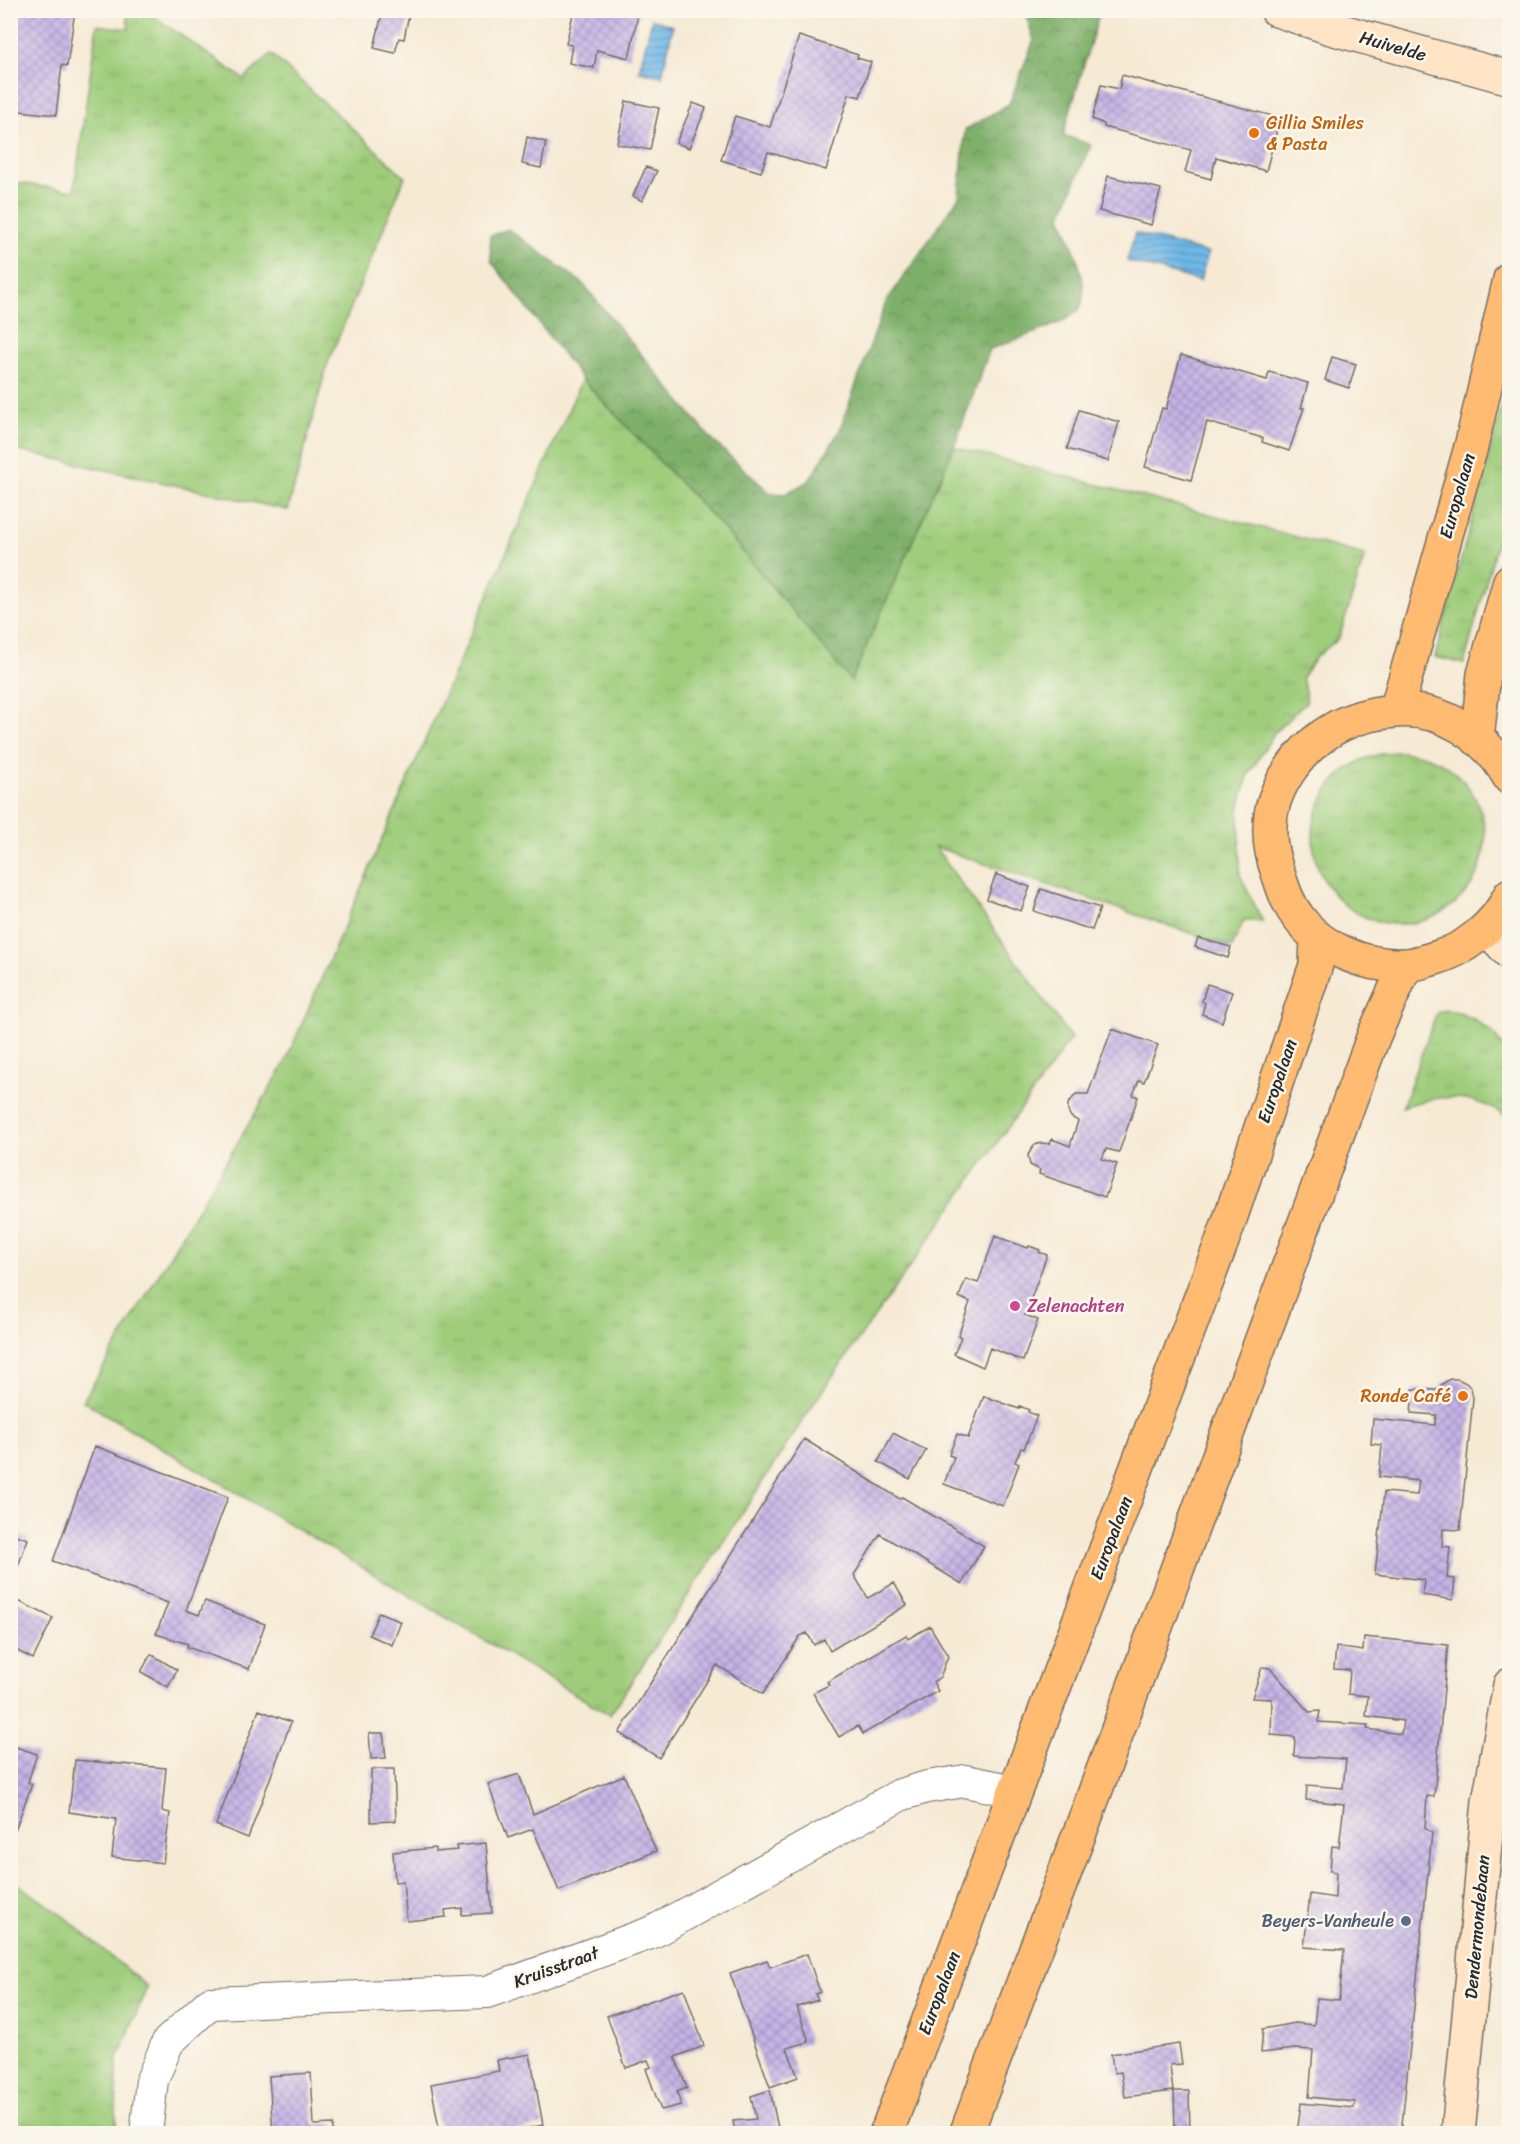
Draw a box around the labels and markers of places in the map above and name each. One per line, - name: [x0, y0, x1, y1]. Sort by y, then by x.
- place label: Gillia Smiles & Pasta: [1266, 107, 1365, 160]
- marker: Gillia Smiles & Pasta: [1247, 126, 1261, 140]
- place label: Zelenachten: [1027, 1290, 1125, 1322]
- marker: Zelenachten: [1008, 1299, 1022, 1313]
- place label: Ronde Café: [1360, 1380, 1451, 1412]
- marker: Ronde Café: [1456, 1389, 1470, 1403]
- place label: Beyers-Vanheule: [1261, 1905, 1394, 1937]
- marker: Beyers-Vanheule: [1399, 1914, 1413, 1928]

